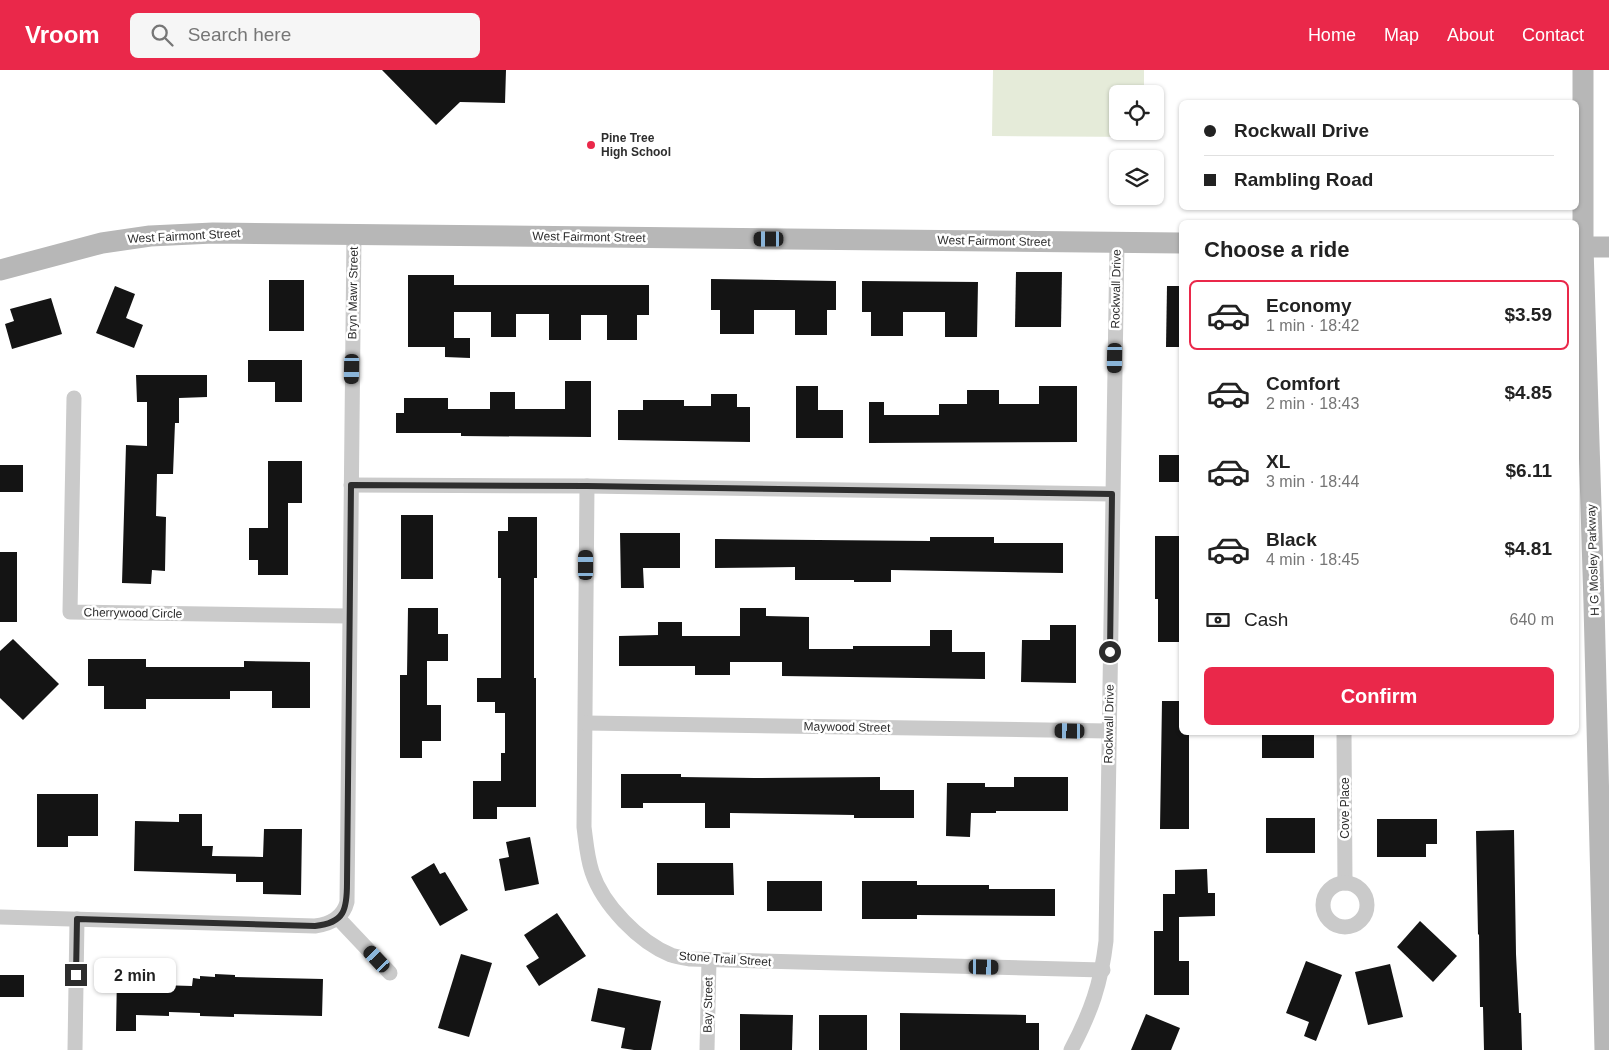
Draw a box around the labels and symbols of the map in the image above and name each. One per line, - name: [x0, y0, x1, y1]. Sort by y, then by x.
- place label: Pine Tree High School: [601, 131, 671, 159]
- marker: Pine Tree High School: [585, 139, 597, 151]
- street label: West Fairmont Street: [127, 226, 242, 246]
- street label: West Fairmont Street: [532, 229, 646, 245]
- car: [754, 232, 784, 247]
- street label: West Fairmont Street: [937, 233, 1051, 249]
- street label: Bryn Mawr Street: [345, 246, 361, 339]
- street label: Rockwall Drive: [1108, 249, 1124, 329]
- car: [1107, 343, 1122, 373]
- car: [344, 354, 359, 384]
- street label: H G Mosley Parkway: [1584, 504, 1602, 616]
- car: [578, 550, 593, 580]
- street label: Cherrywood Circle: [84, 605, 183, 621]
- route start: [1099, 641, 1121, 663]
- street label: Rockwall Drive: [1101, 684, 1117, 764]
- street label: Maywood Street: [804, 719, 891, 735]
- car: [1054, 723, 1085, 739]
- street label: Cove Place: [1338, 777, 1352, 839]
- car: [361, 943, 392, 975]
- street label: Stone Trail Street: [678, 949, 772, 969]
- callout: 2 min: [94, 958, 176, 992]
- car: [968, 959, 999, 975]
- route end: [65, 964, 87, 986]
- street label: Bay Street: [701, 976, 715, 1033]

